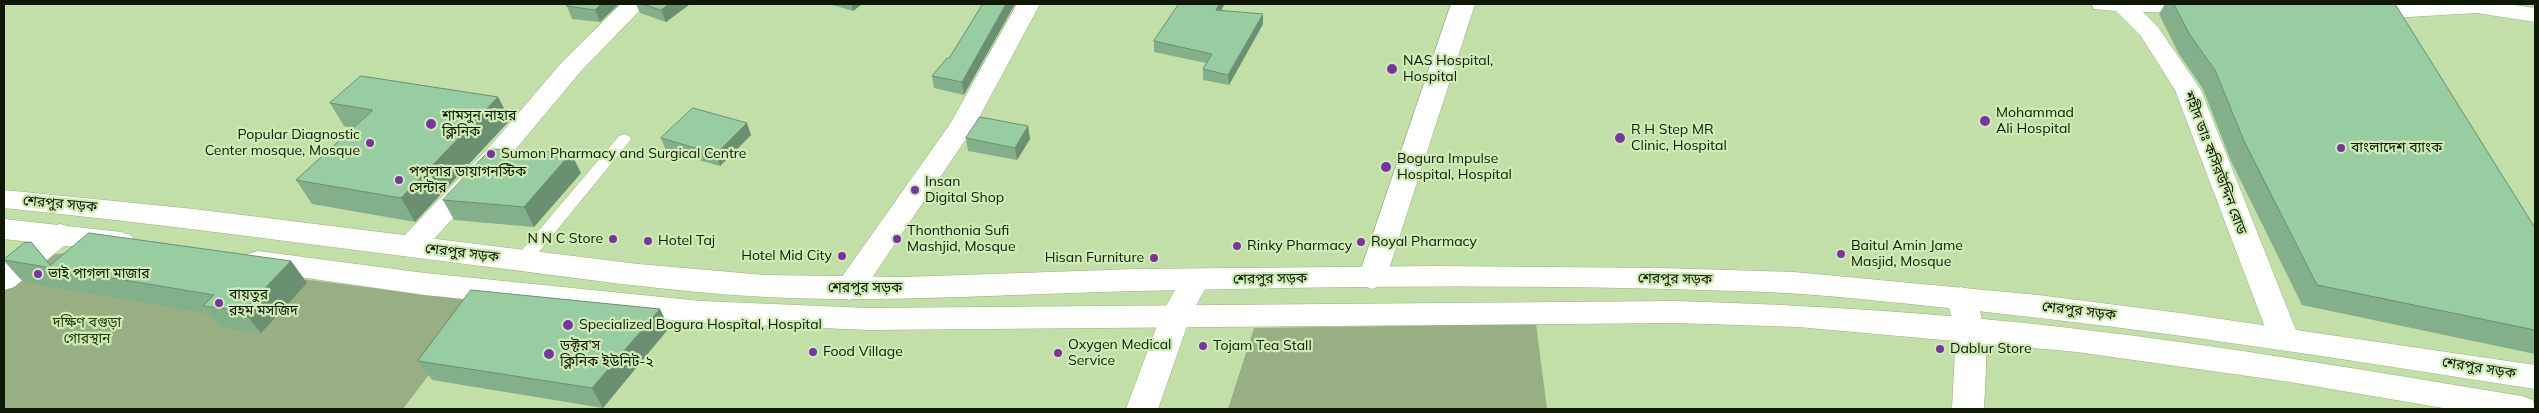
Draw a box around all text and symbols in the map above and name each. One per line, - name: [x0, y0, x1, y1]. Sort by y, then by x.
- place label: NAS Hospital, Hospital: [1403, 53, 1493, 85]
- marker: NAS Hospital, Hospital: [1385, 62, 1399, 76]
- street label: শহীদ ডাঃ কসিরউদ্দিন রোড: [2180, 89, 2250, 237]
- place label: Mohammad Ali Hospital: [1996, 105, 2074, 138]
- place label: শামসুন নাহার ক্লিনিক: [442, 108, 516, 140]
- marker: Mohammad Ali Hospital: [1978, 114, 1992, 128]
- marker: শামসুন নাহার ক্লিনিক: [424, 117, 438, 131]
- place label: R H Step MR Clinic, Hospital: [1631, 122, 1727, 154]
- place label: Popular Diagnostic Center mosque, Mosque: [205, 127, 360, 160]
- marker: R H Step MR Clinic, Hospital: [1613, 131, 1627, 145]
- marker: Popular Diagnostic Center mosque, Mosque: [364, 137, 376, 149]
- place label: বাংলাদেশ ব্যাংক: [2351, 140, 2442, 156]
- marker: বাংলাদেশ ব্যাংক: [2335, 142, 2347, 154]
- place label: Sumon Pharmacy and Surgical Centre: [501, 146, 746, 162]
- marker: Sumon Pharmacy and Surgical Centre: [485, 148, 497, 160]
- place label: Bogura Impulse Hospital, Hospital: [1397, 151, 1512, 184]
- marker: Bogura Impulse Hospital, Hospital: [1379, 160, 1393, 174]
- place label: পপুলার ডায়াগনস্টিক সেন্টার: [409, 164, 526, 196]
- marker: পপুলার ডায়াগনস্টিক সেন্টার: [393, 174, 405, 186]
- place label: Insan Digital Shop: [925, 174, 1004, 206]
- marker: Insan Digital Shop: [909, 184, 921, 196]
- street label: শেরপুর সড়ক: [22, 192, 98, 216]
- place label: Thonthonia Sufi Mashjid, Mosque: [907, 223, 1016, 256]
- place label: N N C Store: [527, 231, 603, 247]
- marker: N N C Store: [607, 233, 619, 245]
- place label: Hotel Taj: [658, 233, 715, 249]
- marker: Thonthonia Sufi Mashjid, Mosque: [891, 233, 903, 245]
- place label: Royal Pharmacy: [1371, 234, 1477, 250]
- marker: Hotel Taj: [642, 235, 654, 247]
- marker: Royal Pharmacy: [1355, 236, 1367, 248]
- place label: Rinky Pharmacy: [1247, 238, 1352, 254]
- place label: Baitul Amin Jame Masjid, Mosque: [1851, 238, 1963, 270]
- street label: শেরপুর সড়ক: [424, 240, 500, 266]
- marker: Rinky Pharmacy: [1231, 240, 1243, 252]
- place label: Hotel Mid City: [741, 248, 832, 264]
- marker: Baitul Amin Jame Masjid, Mosque: [1835, 248, 1847, 260]
- marker: Hotel Mid City: [836, 250, 848, 262]
- place label: Hisan Furniture: [1045, 250, 1144, 266]
- marker: Hisan Furniture: [1148, 252, 1160, 264]
- place label: ভাই পাগলা মাজার: [48, 266, 149, 282]
- marker: ভাই পাগলা মাজার: [32, 268, 44, 280]
- street label: শেরপুর সড়ক: [1233, 270, 1307, 288]
- street label: শেরপুর সড়ক: [1638, 270, 1712, 288]
- street label: শেরপুর সড়ক: [828, 280, 902, 296]
- place label: বায়তুর রহম মসজিদ: [229, 287, 298, 320]
- marker: বায়তুর রহম মসজিদ: [213, 297, 225, 309]
- street label: শেরপুর সড়ক: [2041, 298, 2117, 324]
- park label: দক্ষিণ বগুড়া গোরস্থান: [53, 315, 121, 348]
- place label: Specialized Bogura Hospital, Hospital: [579, 317, 822, 333]
- marker: Specialized Bogura Hospital, Hospital: [561, 318, 575, 332]
- place label: Oxygen Medical Service: [1068, 337, 1171, 370]
- place label: ডক্টর'স ক্লিনিক ইউনিট-২: [560, 338, 654, 371]
- place label: Tojam Tea Stall: [1213, 338, 1312, 354]
- marker: Tojam Tea Stall: [1197, 340, 1209, 352]
- place label: Dablur Store: [1950, 341, 2032, 357]
- marker: Dablur Store: [1934, 343, 1946, 355]
- place label: Food Village: [823, 344, 903, 360]
- marker: Food Village: [807, 346, 819, 358]
- marker: ডক্টর'স ক্লিনিক ইউনিট-২: [542, 347, 556, 361]
- marker: Oxygen Medical Service: [1052, 347, 1064, 359]
- street label: শেরপুর সড়ক: [2441, 354, 2517, 382]

